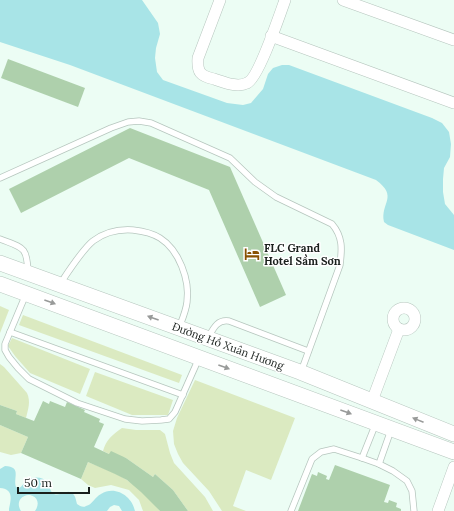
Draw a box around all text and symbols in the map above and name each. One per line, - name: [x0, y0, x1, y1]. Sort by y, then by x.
- place label: FLC Grand Hotel Sầm Sơn: [264, 241, 341, 268]
- hotel icon: FLC Grand Hotel Sầm Sơn: [243, 245, 261, 263]
- one-way arrow: [44, 300, 56, 306]
- one-way arrow: [146, 315, 158, 321]
- street label: Đường Hồ Xuân Hương: [170, 319, 287, 373]
- one-way arrow: [219, 364, 231, 370]
- one-way arrow: [341, 409, 353, 415]
- one-way arrow: [411, 416, 423, 422]
- scale bar: [18, 469, 89, 495]
- text: 50 m: [24, 475, 52, 490]

